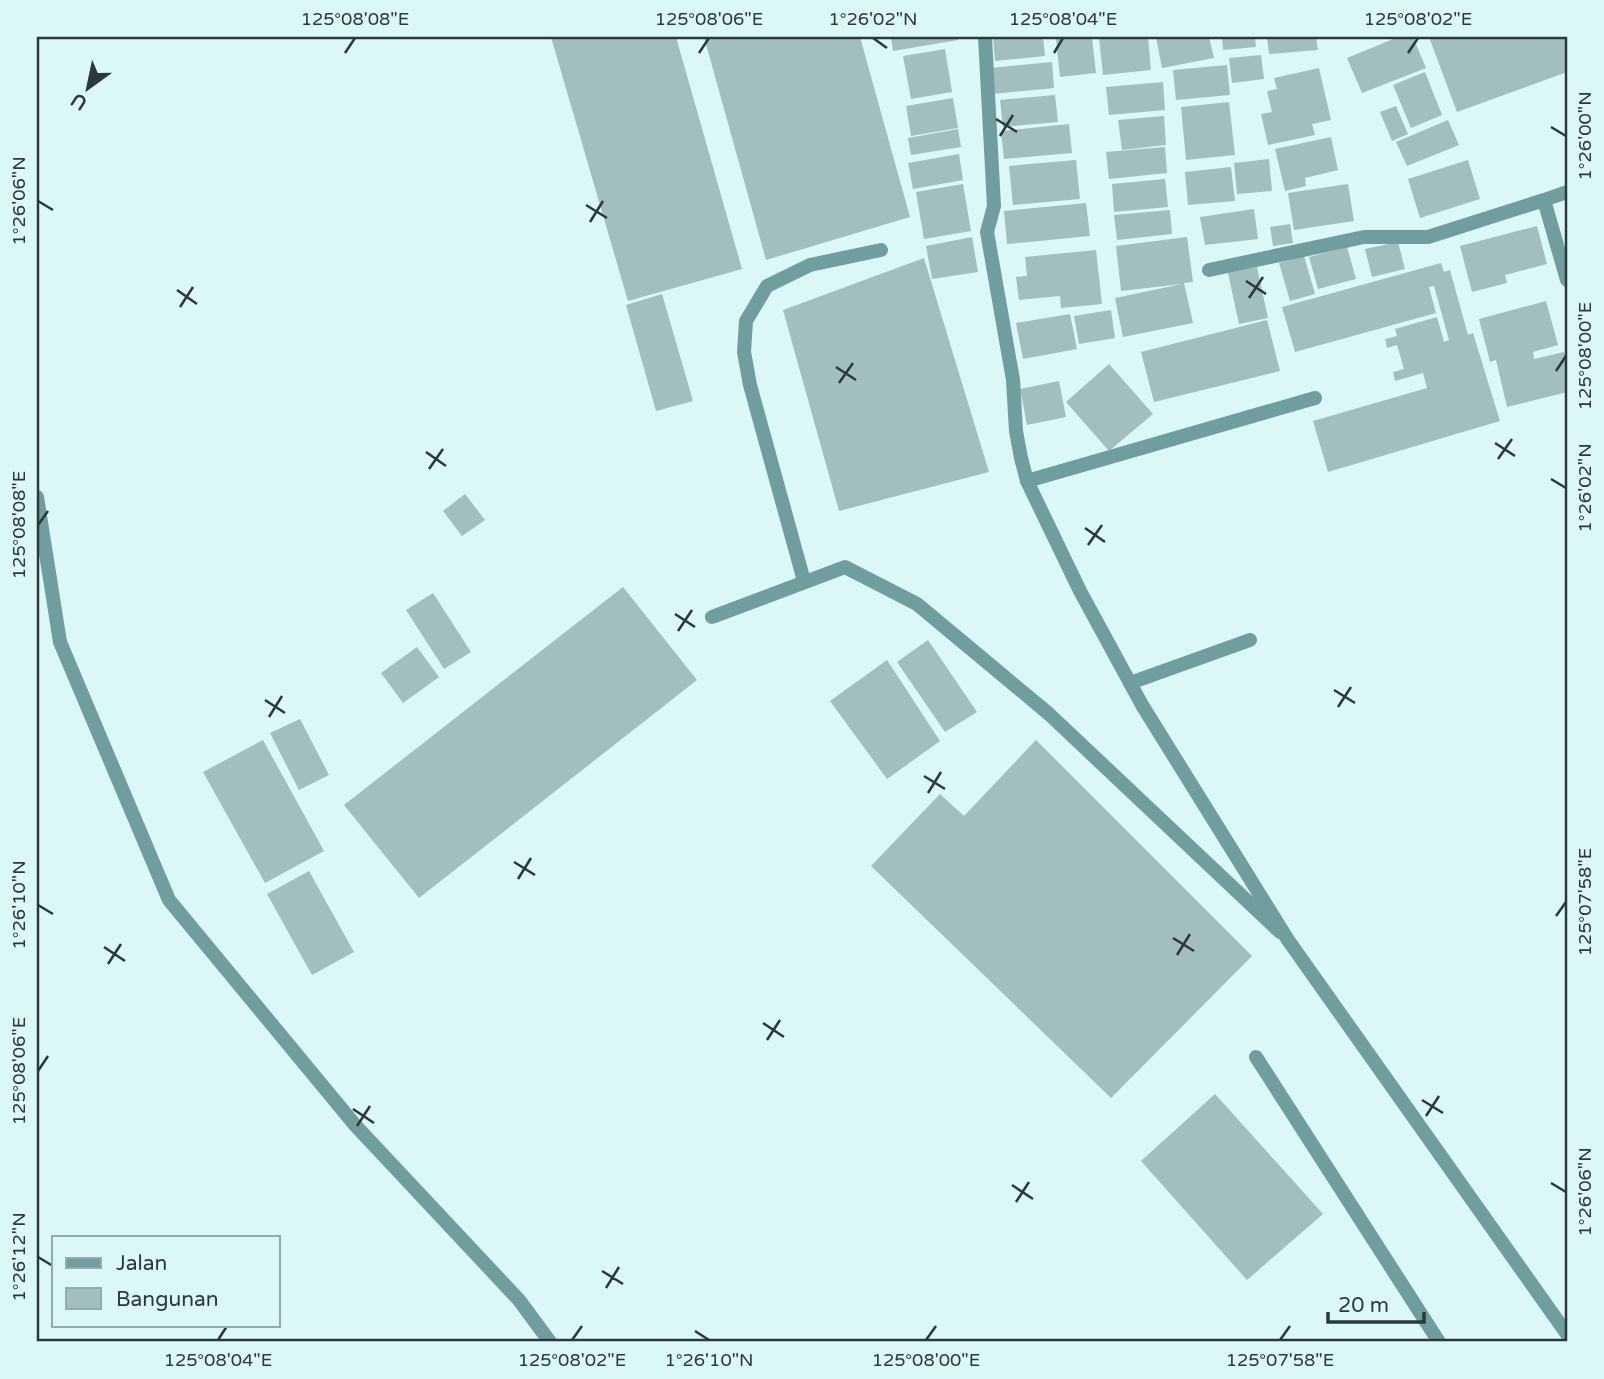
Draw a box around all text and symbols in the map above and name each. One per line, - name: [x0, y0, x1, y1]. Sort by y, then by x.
- text: 125°08'08"E: [301, 8, 409, 30]
- text: 125°08'06"E: [655, 8, 763, 30]
- text: 1°26'02"N: [828, 8, 918, 30]
- text: 125°08'04"E: [1009, 8, 1117, 30]
- text: 125°08'02"E: [1364, 8, 1472, 30]
- north arrow: [52, 52, 122, 122]
- text: U: [67, 88, 91, 115]
- text: 1°26'00"N: [1574, 91, 1596, 181]
- text: 1°26'06"N: [8, 156, 30, 246]
- text: 125°08'00"E: [1574, 302, 1596, 410]
- text: 1°26'02"N: [1574, 443, 1596, 533]
- text: 125°08'08"E: [8, 471, 30, 579]
- text: 125°07'58"E: [1574, 848, 1596, 956]
- text: 1°26'10"N: [8, 860, 30, 950]
- text: 125°08'06"E: [8, 1017, 30, 1125]
- text: 1°26'06"N: [1574, 1147, 1596, 1237]
- text: 1°26'12"N: [8, 1212, 30, 1302]
- legend: [52, 1236, 280, 1326]
- text: Jalan: [116, 1251, 167, 1276]
- scale bar: [1328, 1281, 1424, 1325]
- text: Bangunan: [116, 1287, 219, 1312]
- text: 20 m: [1338, 1293, 1389, 1318]
- text: 125°08'04"E: [164, 1349, 272, 1371]
- text: 125°08'02"E: [518, 1349, 626, 1371]
- text: 1°26'10"N: [664, 1349, 754, 1371]
- text: 125°08'00"E: [872, 1349, 980, 1371]
- text: 125°07'58"E: [1226, 1349, 1334, 1371]

